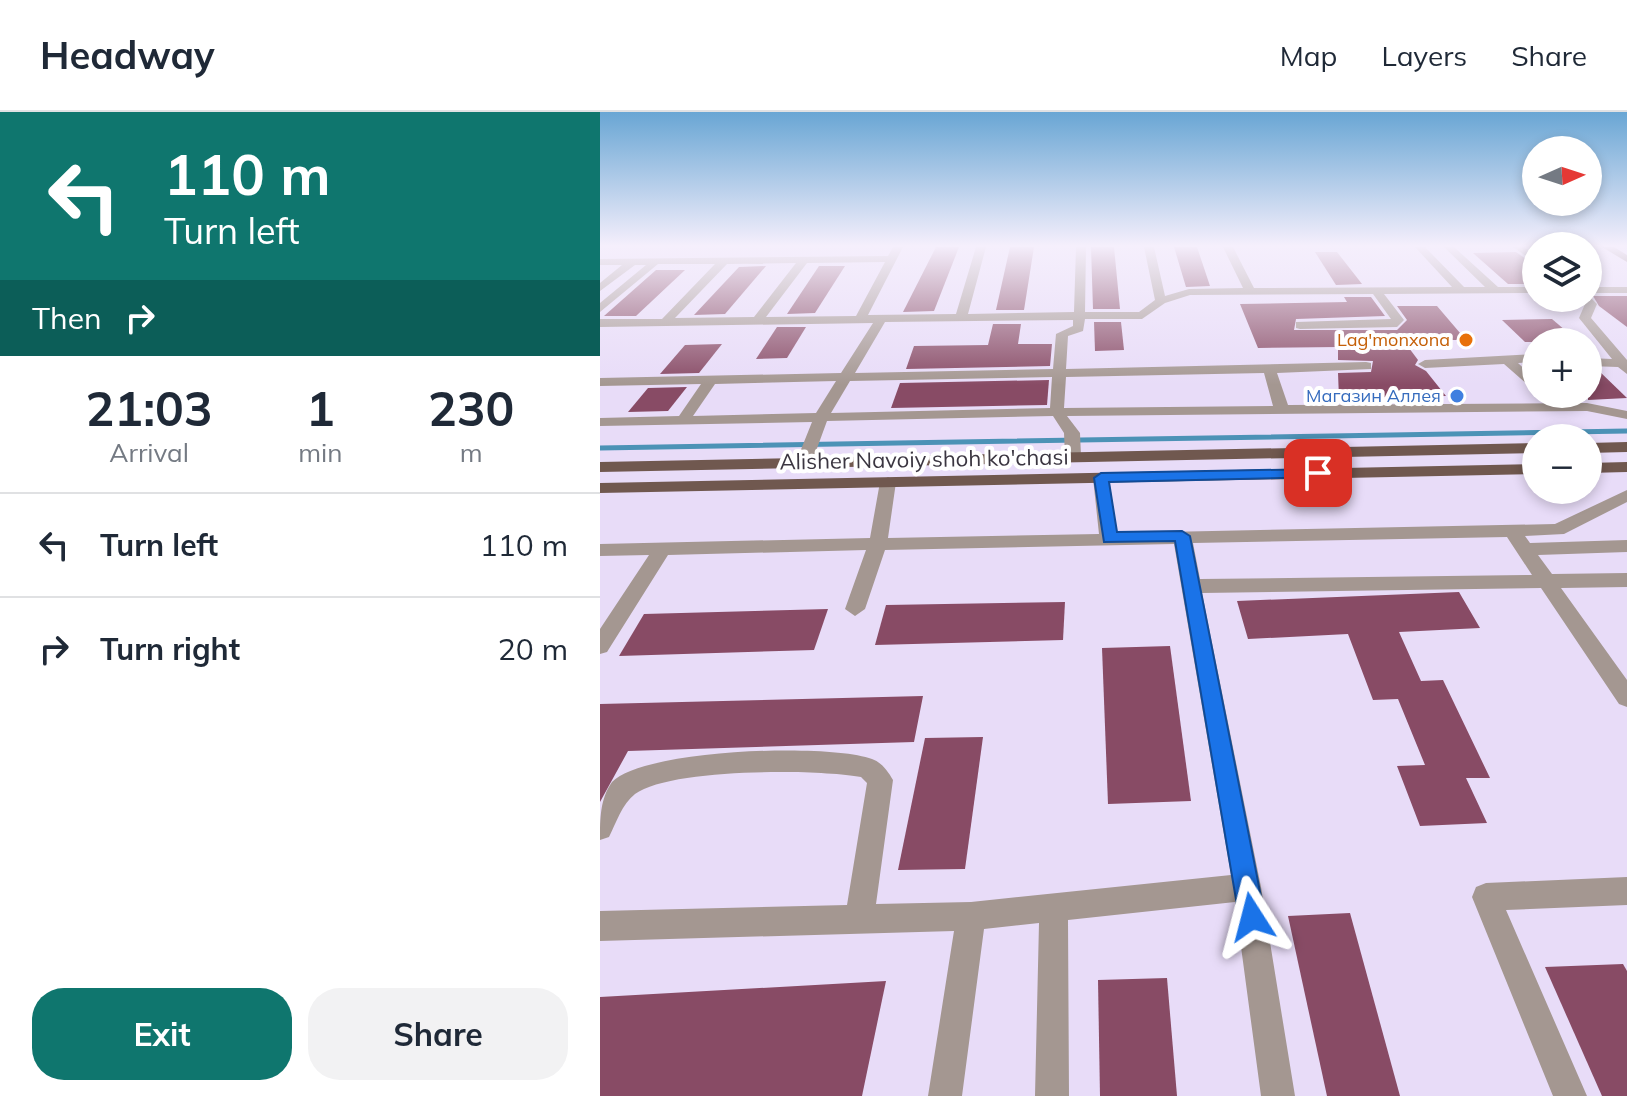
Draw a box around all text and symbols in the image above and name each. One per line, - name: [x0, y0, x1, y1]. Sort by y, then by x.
- text: Headway: [40, 31, 215, 79]
- text: Map: [1280, 38, 1337, 73]
- text: Layers: [1381, 38, 1467, 73]
- text: Share: [1511, 38, 1587, 73]
- north arrow: [1522, 136, 1602, 216]
- map controls: [1522, 136, 1602, 504]
- text: 110 m: [164, 139, 331, 209]
- icon: left: [32, 144, 136, 248]
- text: Turn left: [164, 208, 300, 253]
- button: layers: [1522, 232, 1602, 312]
- icon: right: [118, 296, 162, 340]
- text: Then: [32, 299, 102, 337]
- place label: Lag'monxona: [1337, 328, 1450, 351]
- button: +: [1522, 328, 1602, 408]
- marker: Lag'monxona: [1457, 331, 1475, 349]
- text: 21:03: [86, 378, 213, 438]
- text: 1: [306, 378, 335, 438]
- text: 230: [428, 378, 514, 438]
- place label: Магазин Аллея: [1306, 384, 1441, 407]
- marker: Магазин Аллея: [1448, 387, 1466, 405]
- button: −: [1522, 424, 1602, 504]
- text: Arrival: [109, 436, 189, 469]
- text: min: [298, 436, 342, 469]
- text: m: [460, 436, 483, 469]
- pin: [1284, 439, 1352, 507]
- street label: Alisher Navoiy shoh ko'chasi: [779, 442, 1069, 476]
- icon: arrive: [1296, 451, 1340, 495]
- icon: left: [32, 523, 76, 567]
- text: Turn left: [100, 526, 218, 564]
- text: 110 m: [480, 526, 568, 564]
- icon: right: [32, 627, 76, 671]
- text: Turn right: [100, 630, 240, 668]
- text: 20 m: [498, 630, 568, 668]
- position arrow: [1210, 875, 1294, 959]
- button: Exit: [32, 988, 292, 1080]
- button: Share: [308, 988, 568, 1080]

